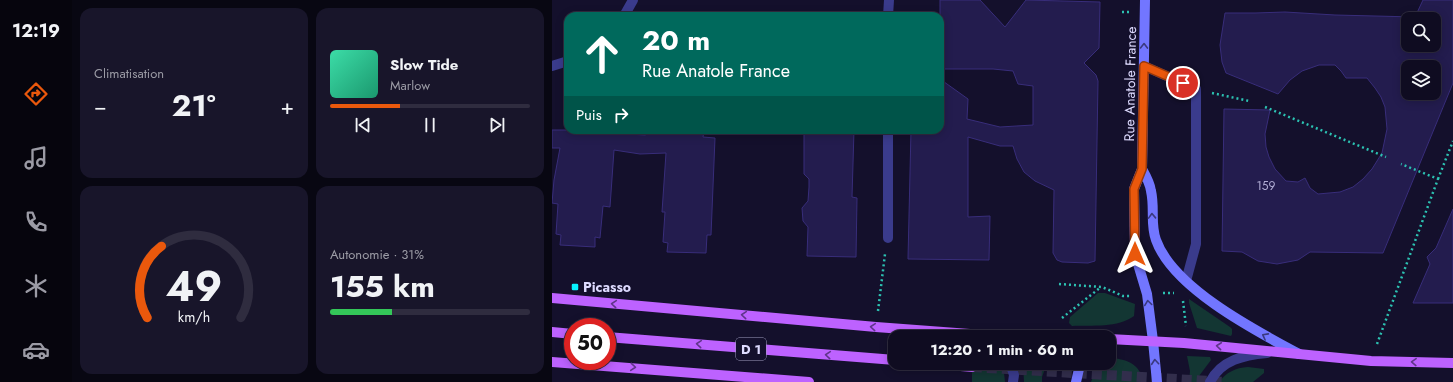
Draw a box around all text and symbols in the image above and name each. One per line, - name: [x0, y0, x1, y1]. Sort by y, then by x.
- map controls: [1401, 12, 1441, 100]
- button: search: [1401, 12, 1441, 52]
- text: 12:19: [12, 18, 60, 44]
- text: 20 m: [642, 20, 710, 61]
- street label: Rue Anatole France: [1119, 26, 1141, 142]
- icon: ahead: [576, 28, 628, 80]
- one-way arrow: [1140, 43, 1149, 49]
- text: Slow Tide: [390, 54, 458, 76]
- text: Rue Anatole France: [642, 58, 790, 84]
- button: layers: [1401, 60, 1441, 100]
- text: Climatisation: [94, 64, 164, 83]
- pin: [1166, 66, 1200, 100]
- icon: arrive: [1172, 72, 1194, 94]
- text: Marlow: [390, 76, 430, 95]
- icon: directions: [22, 80, 50, 108]
- text: 21°: [172, 84, 216, 127]
- text: −: [94, 90, 107, 122]
- text: +: [280, 90, 294, 122]
- text: Puis: [576, 104, 602, 126]
- icon: right: [610, 104, 632, 126]
- icon: previous: [352, 114, 374, 136]
- icon: pause: [419, 114, 441, 136]
- icon: next: [486, 114, 508, 136]
- icon: music: [22, 144, 50, 172]
- house number: 159: [1256, 177, 1276, 195]
- icon: phone: [22, 208, 50, 236]
- one-way arrow: [1148, 213, 1156, 219]
- position arrow: [1114, 233, 1156, 275]
- text: Autonomie · 31%: [330, 245, 424, 264]
- text: 49: [166, 256, 222, 317]
- text: 155 km: [330, 265, 435, 308]
- icon: climate: [22, 272, 50, 300]
- place label: Picasso: [583, 277, 631, 297]
- marker: Picasso: [570, 282, 580, 292]
- one-way arrow: [611, 299, 617, 308]
- one-way arrow: [1144, 300, 1153, 306]
- text: km/h: [178, 307, 210, 327]
- one-way arrow: [740, 311, 747, 320]
- speed limit sign: 50: [564, 318, 616, 370]
- one-way arrow: [870, 323, 876, 332]
- one-way arrow: [1262, 333, 1269, 341]
- icon: car: [22, 336, 50, 364]
- road number: D 1: [736, 338, 766, 360]
- text: 12:20 · 1 min · 60 m: [930, 339, 1074, 361]
- one-way arrow: [696, 340, 702, 349]
- one-way arrow: [1216, 342, 1222, 351]
- one-way arrow: [825, 351, 831, 360]
- one-way arrow: [1411, 358, 1417, 366]
- one-way arrow: [1150, 359, 1159, 365]
- one-way arrow: [630, 363, 636, 372]

